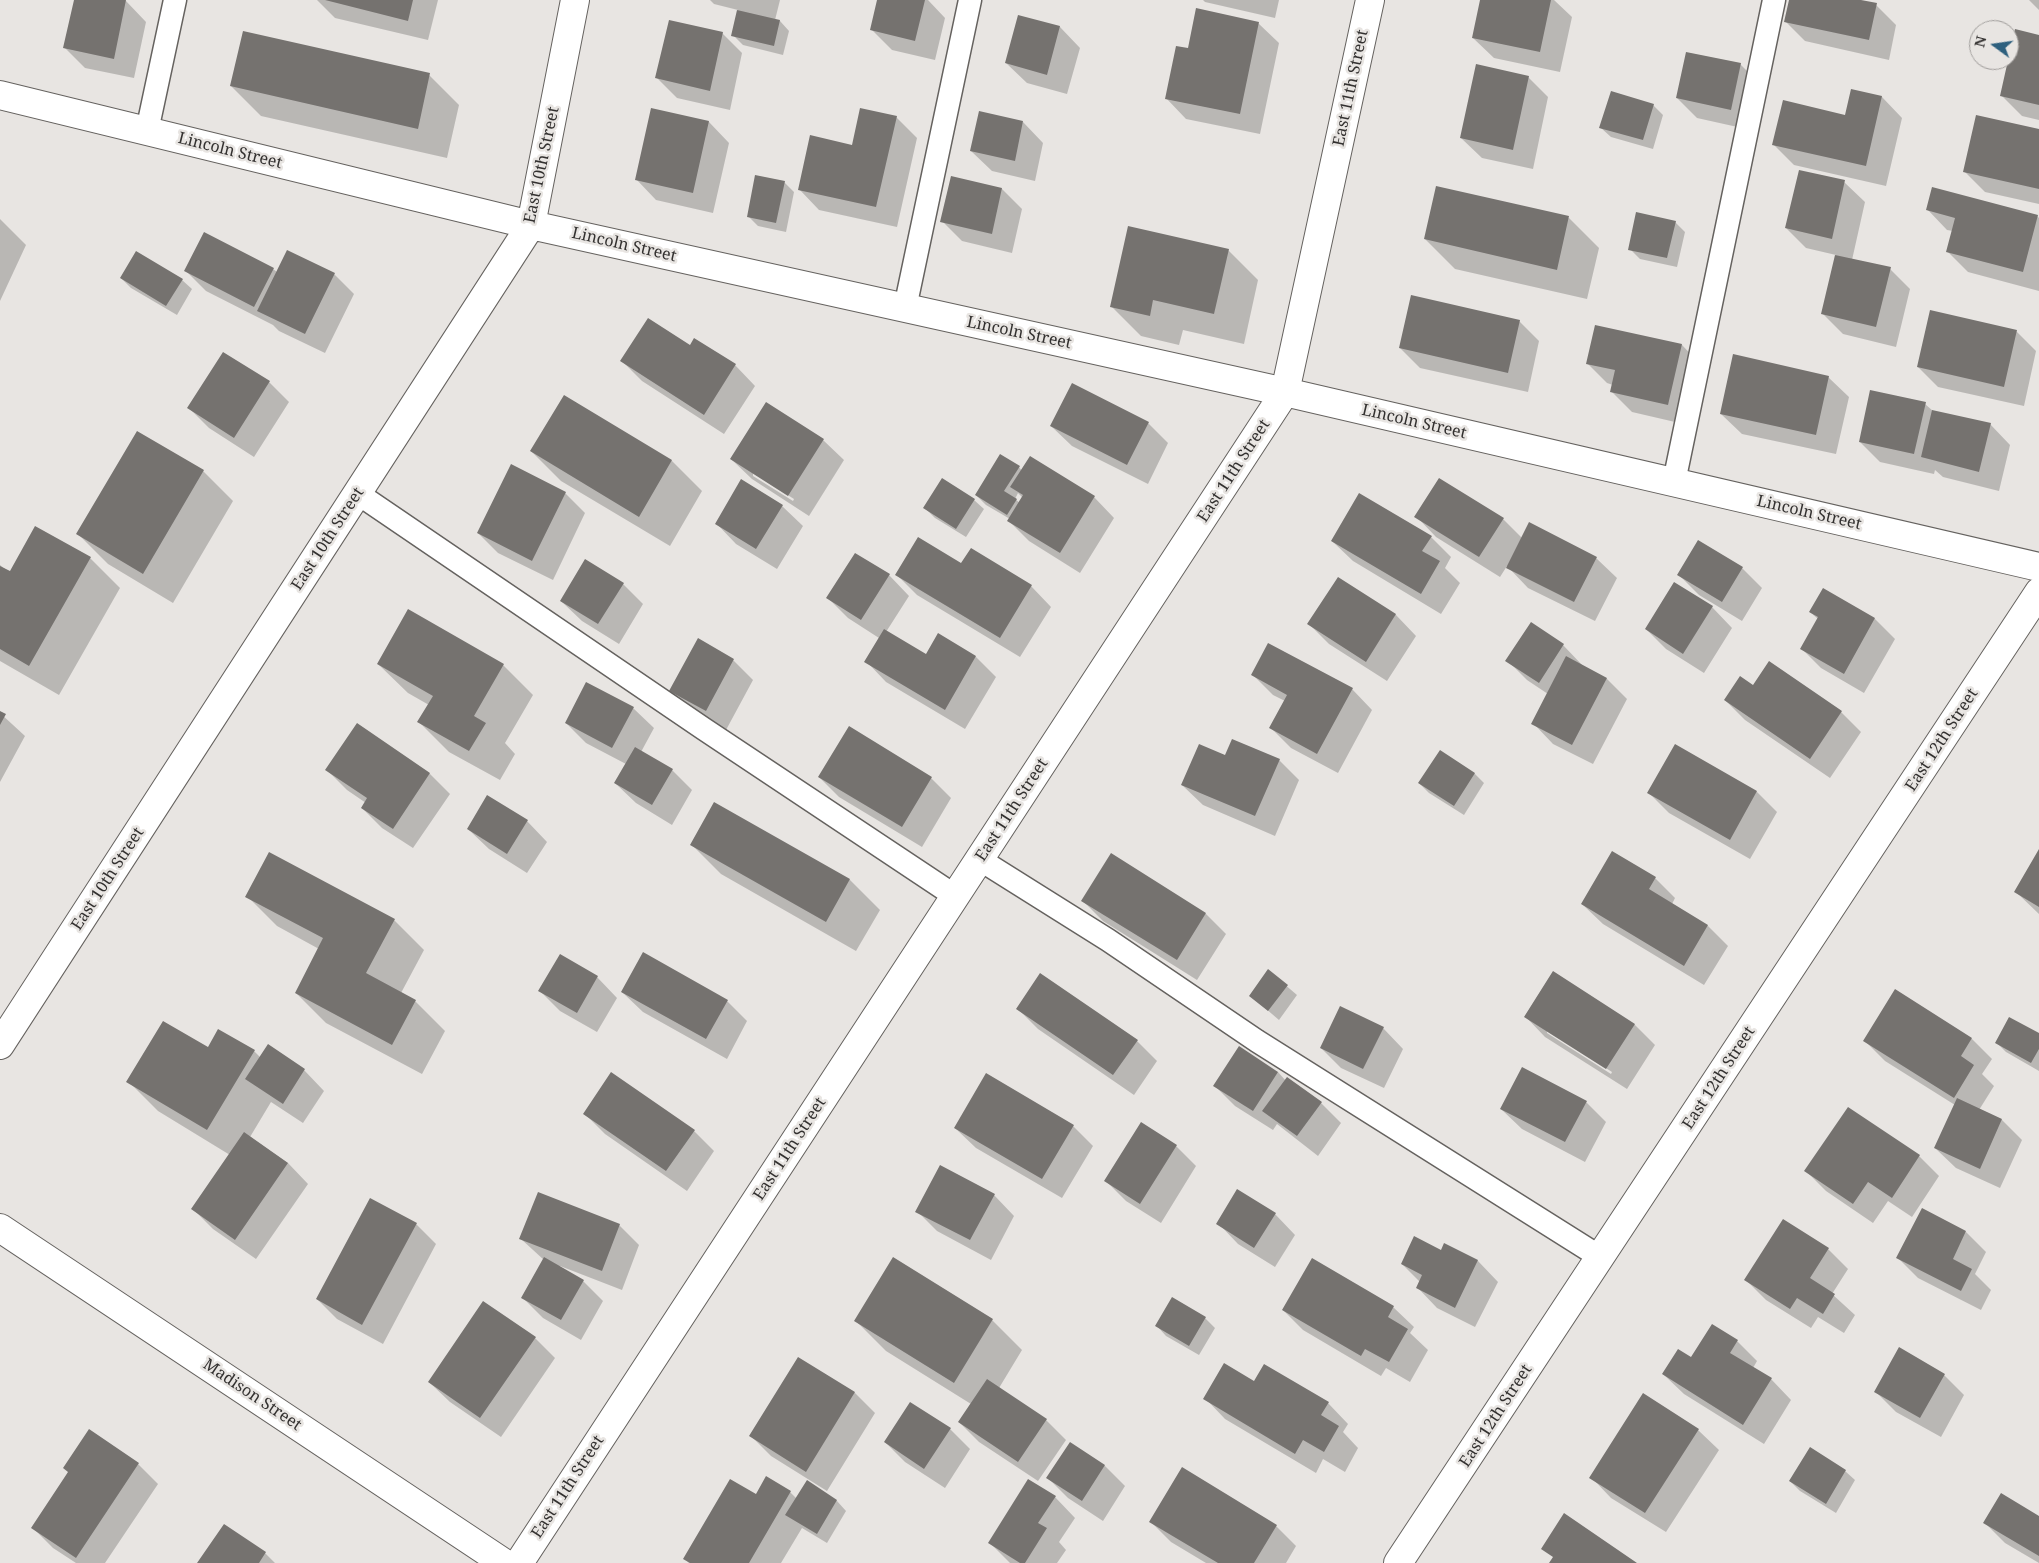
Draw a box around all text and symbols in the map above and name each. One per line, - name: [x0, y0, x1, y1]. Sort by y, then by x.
- north arrow: [1969, 20, 2019, 70]
- street label: East 11th Street: [1329, 28, 1373, 148]
- text: N: [1969, 34, 1990, 49]
- street label: East 10th Street: [520, 105, 564, 225]
- street label: Lincoln Street: [176, 129, 284, 173]
- street label: Lincoln Street: [570, 224, 678, 266]
- street label: Lincoln Street: [965, 313, 1073, 353]
- street label: Lincoln Street: [1360, 401, 1468, 443]
- street label: East 11th Street: [1194, 416, 1274, 526]
- street label: East 10th Street: [288, 484, 368, 594]
- street label: Lincoln Street: [1755, 492, 1863, 534]
- street label: East 12th Street: [1902, 685, 1982, 795]
- street label: East 11th Street: [972, 755, 1052, 865]
- street label: East 10th Street: [68, 824, 148, 934]
- street label: East 12th Street: [1679, 1023, 1759, 1133]
- street label: East 11th Street: [750, 1094, 830, 1204]
- street label: Madison Street: [199, 1355, 305, 1435]
- street label: East 12th Street: [1456, 1361, 1536, 1471]
- street label: East 11th Street: [528, 1432, 608, 1542]

